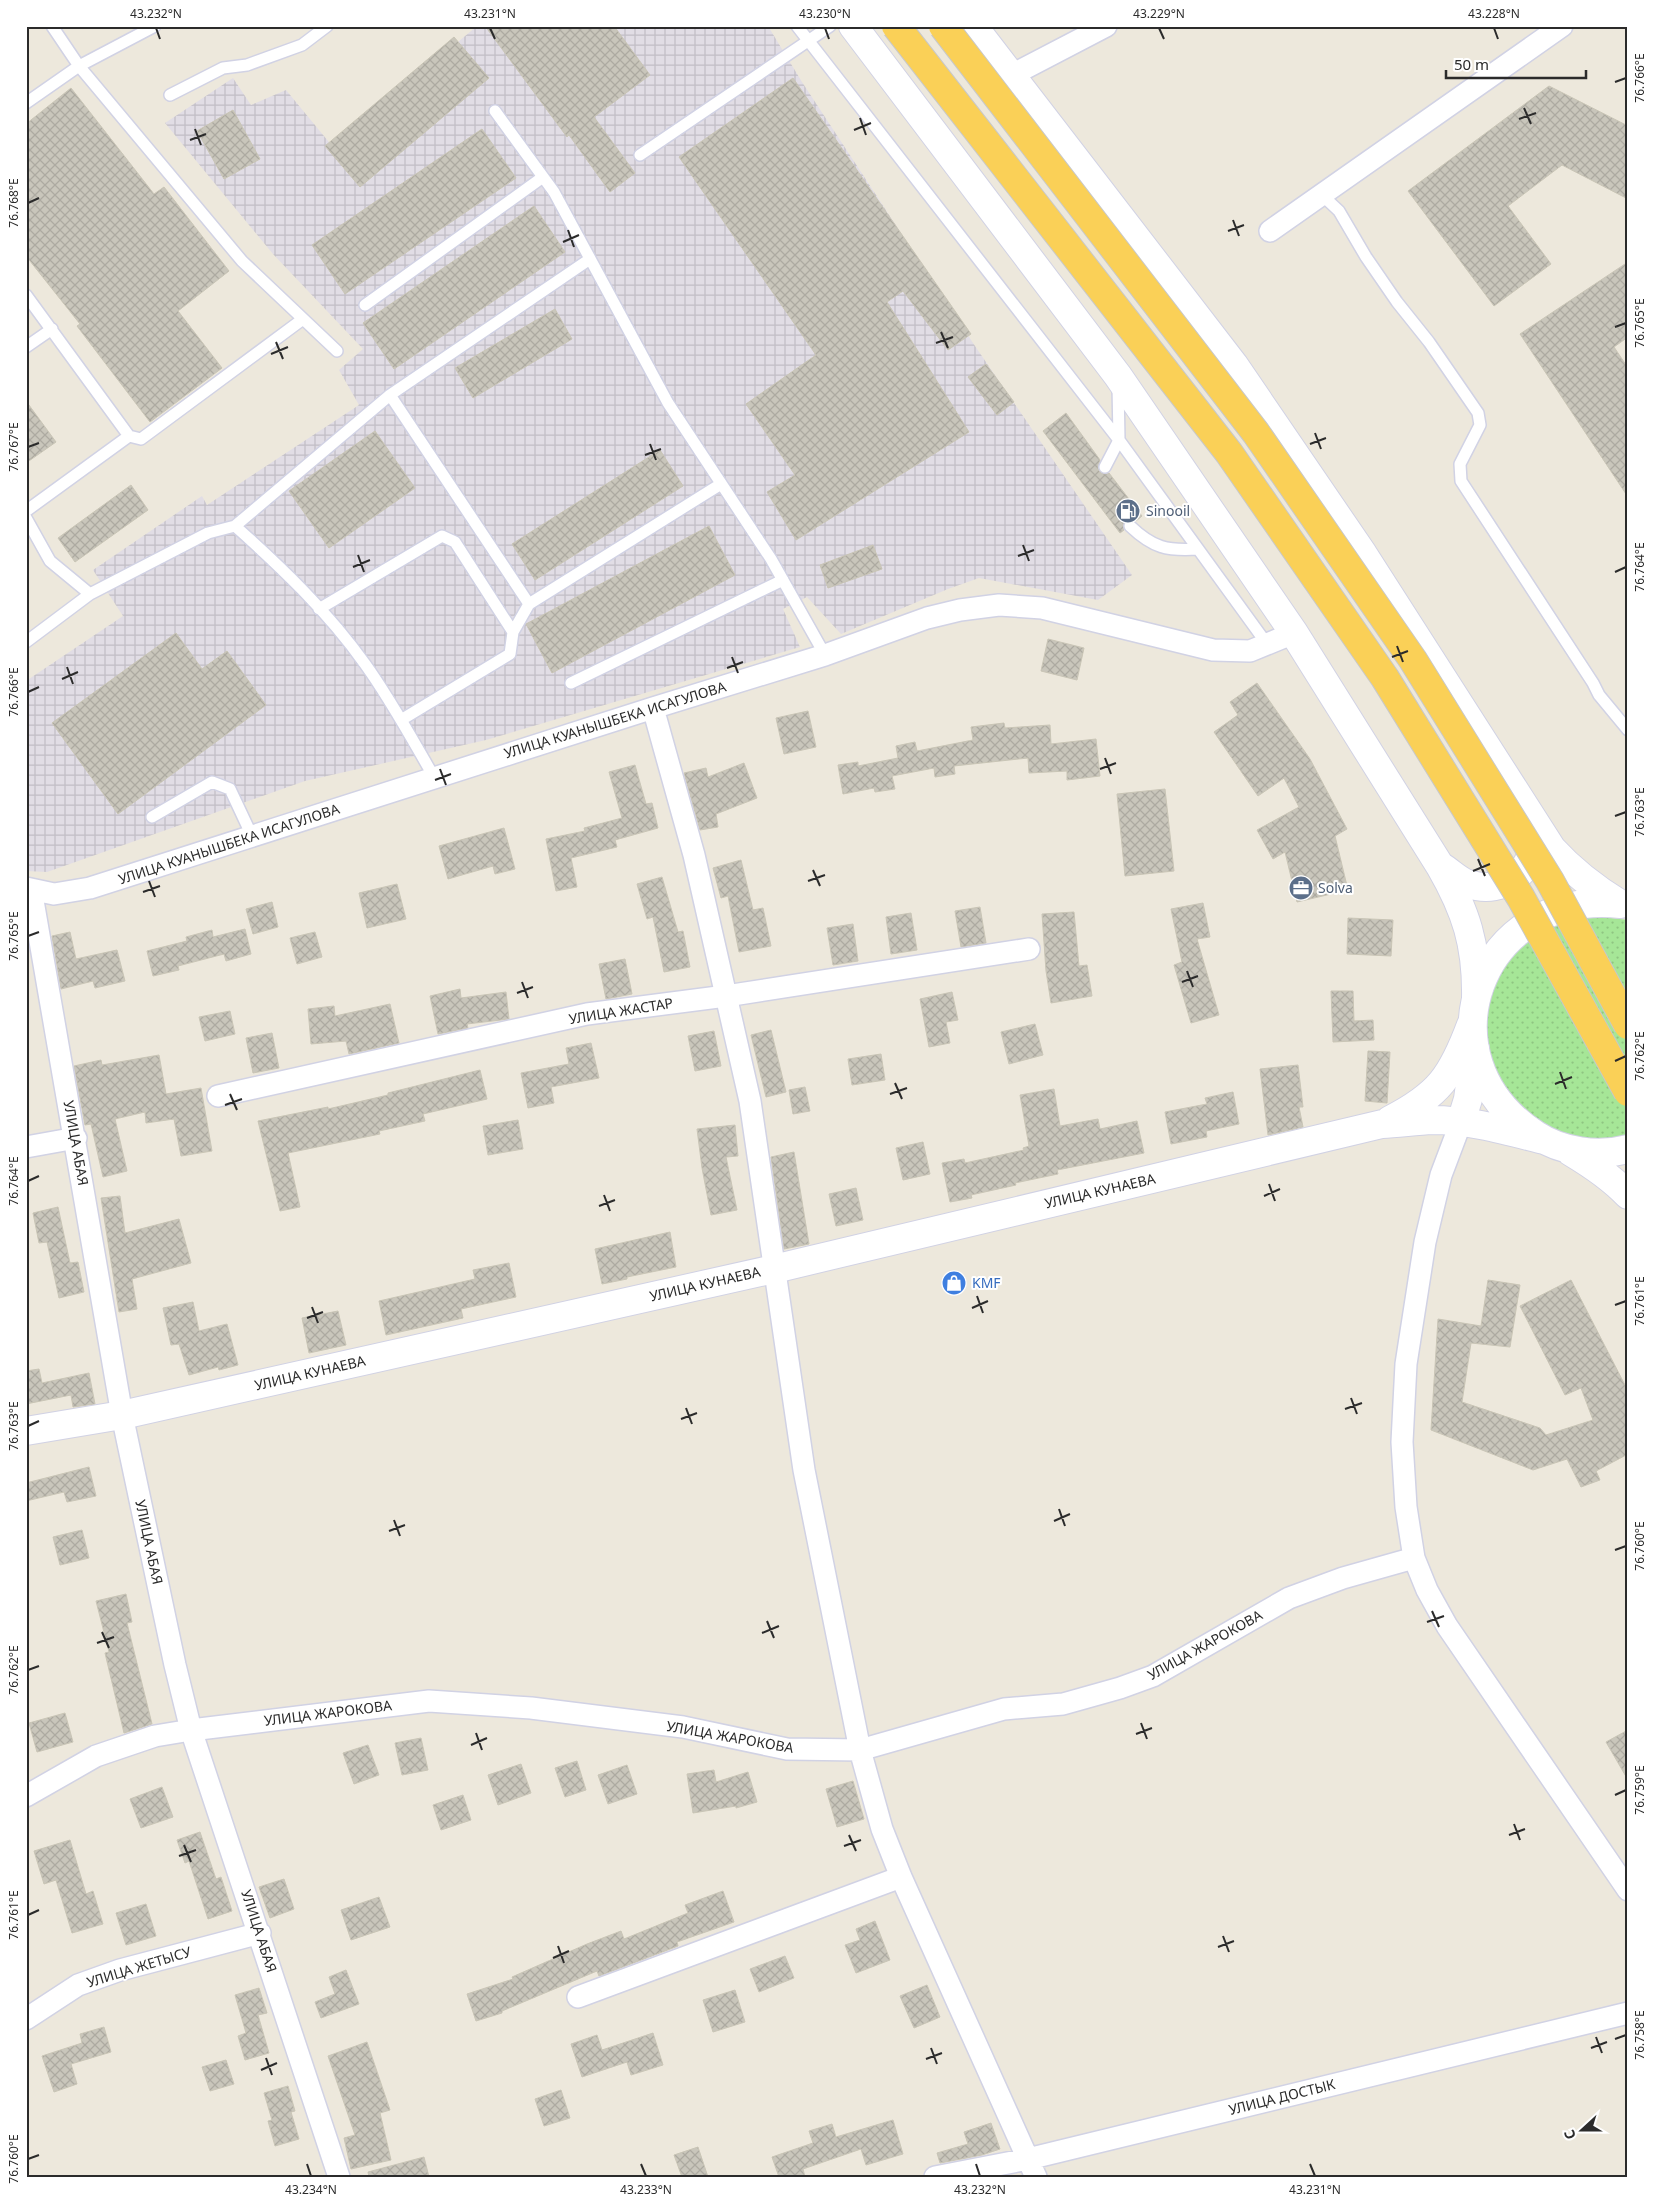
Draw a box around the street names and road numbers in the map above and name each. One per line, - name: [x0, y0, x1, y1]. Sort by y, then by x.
- street label: УЛИЦА КУАНЫШБЕКА ИСАГУЛОВА: [502, 677, 728, 762]
- street label: УЛИЦА КУАНЫШБЕКА ИСАГУЛОВА: [116, 799, 342, 888]
- street label: УЛИЦА ЖАСТАР: [568, 993, 674, 1028]
- street label: УЛИЦА АБАЯ: [60, 1099, 93, 1187]
- street label: УЛИЦА КУНАЕВА: [1043, 1169, 1157, 1213]
- street label: УЛИЦА КУНАЕВА: [648, 1262, 762, 1306]
- street label: УЛИЦА КУНАЕВА: [253, 1351, 367, 1395]
- street label: УЛИЦА АБАЯ: [131, 1498, 168, 1586]
- street label: УЛИЦА ЖАРОКОВА: [1144, 1605, 1266, 1684]
- street label: УЛИЦА ЖАРОКОВА: [263, 1695, 393, 1730]
- street label: УЛИЦА ЖАРОКОВА: [665, 1716, 795, 1757]
- street label: УЛИЦА АБАЯ: [237, 1887, 282, 1975]
- street label: УЛИЦА ЖЕТЫСУ: [84, 1941, 194, 1991]
- street label: УЛИЦА ДОСТЫК: [1227, 2074, 1337, 2119]

